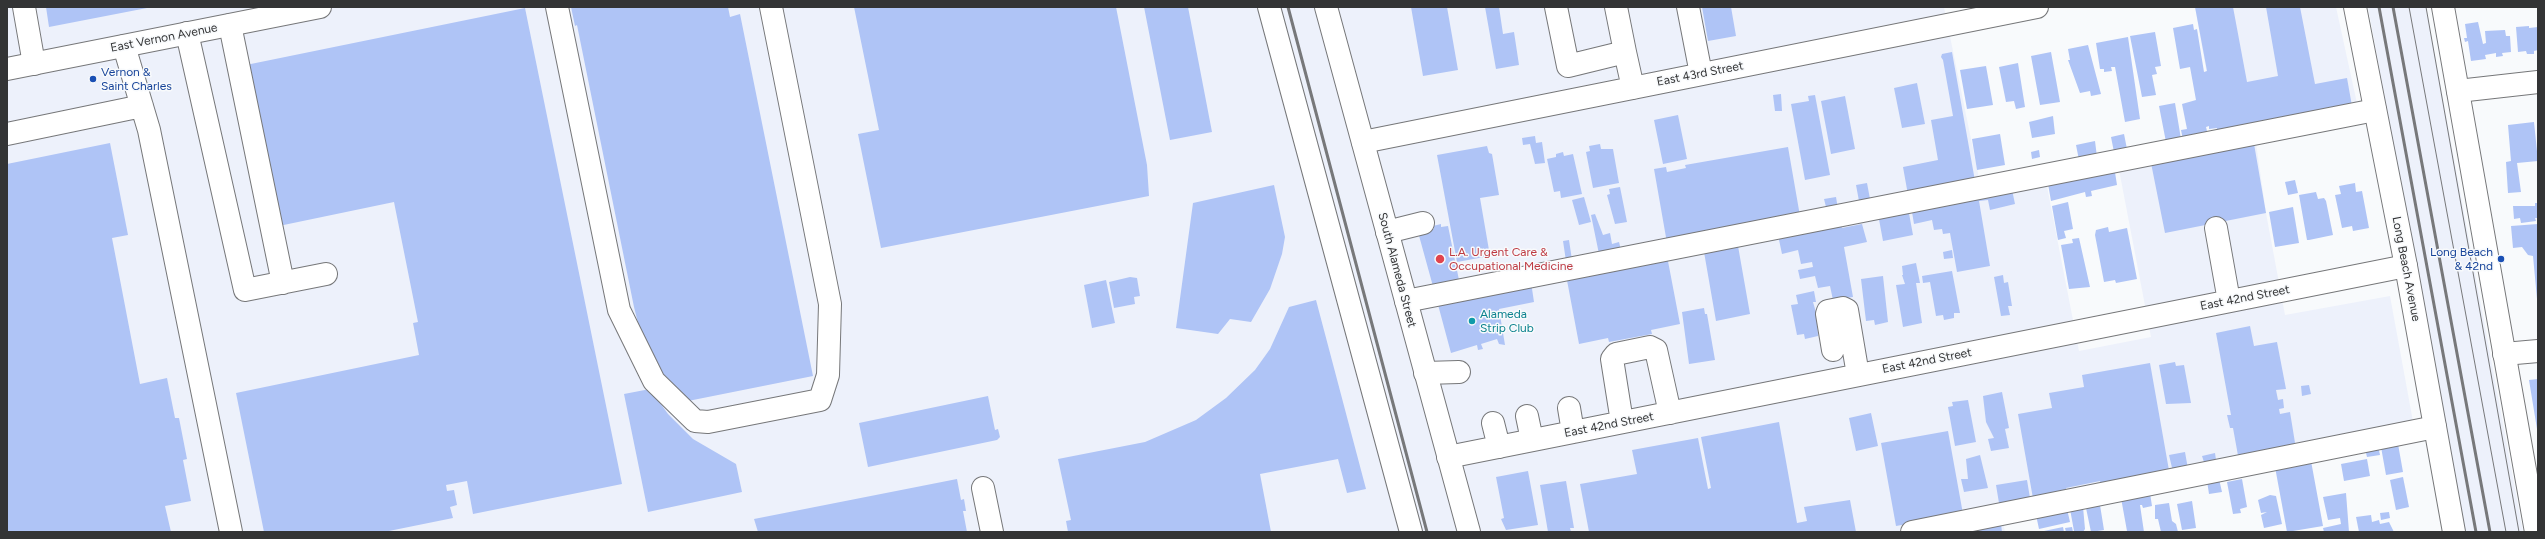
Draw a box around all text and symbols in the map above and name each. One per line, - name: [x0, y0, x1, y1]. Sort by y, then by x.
- street label: East Vernon Avenue: [109, 21, 219, 55]
- street label: East 43rd Street: [1655, 59, 1745, 89]
- place label: Vernon & Saint Charles: [101, 65, 172, 93]
- marker: Vernon & Saint Charles: [88, 74, 98, 84]
- street label: South Alameda Street: [1375, 211, 1419, 329]
- street label: Long Beach Avenue: [2389, 215, 2423, 323]
- place label: L.A. Urgent Care & Occupational Medicine: [1449, 245, 1573, 273]
- place label: Long Beach & 42nd: [2430, 245, 2493, 273]
- marker: L.A. Urgent Care & Occupational Medicine: [1434, 253, 1446, 265]
- marker: Long Beach & 42nd: [2496, 254, 2506, 264]
- street label: East 42nd Street: [2199, 282, 2291, 314]
- place label: Alameda Strip Club: [1480, 307, 1534, 335]
- marker: Alameda Strip Club: [1467, 316, 1477, 326]
- street label: East 42nd Street: [1881, 345, 1973, 377]
- street label: East 42nd Street: [1563, 409, 1655, 441]

